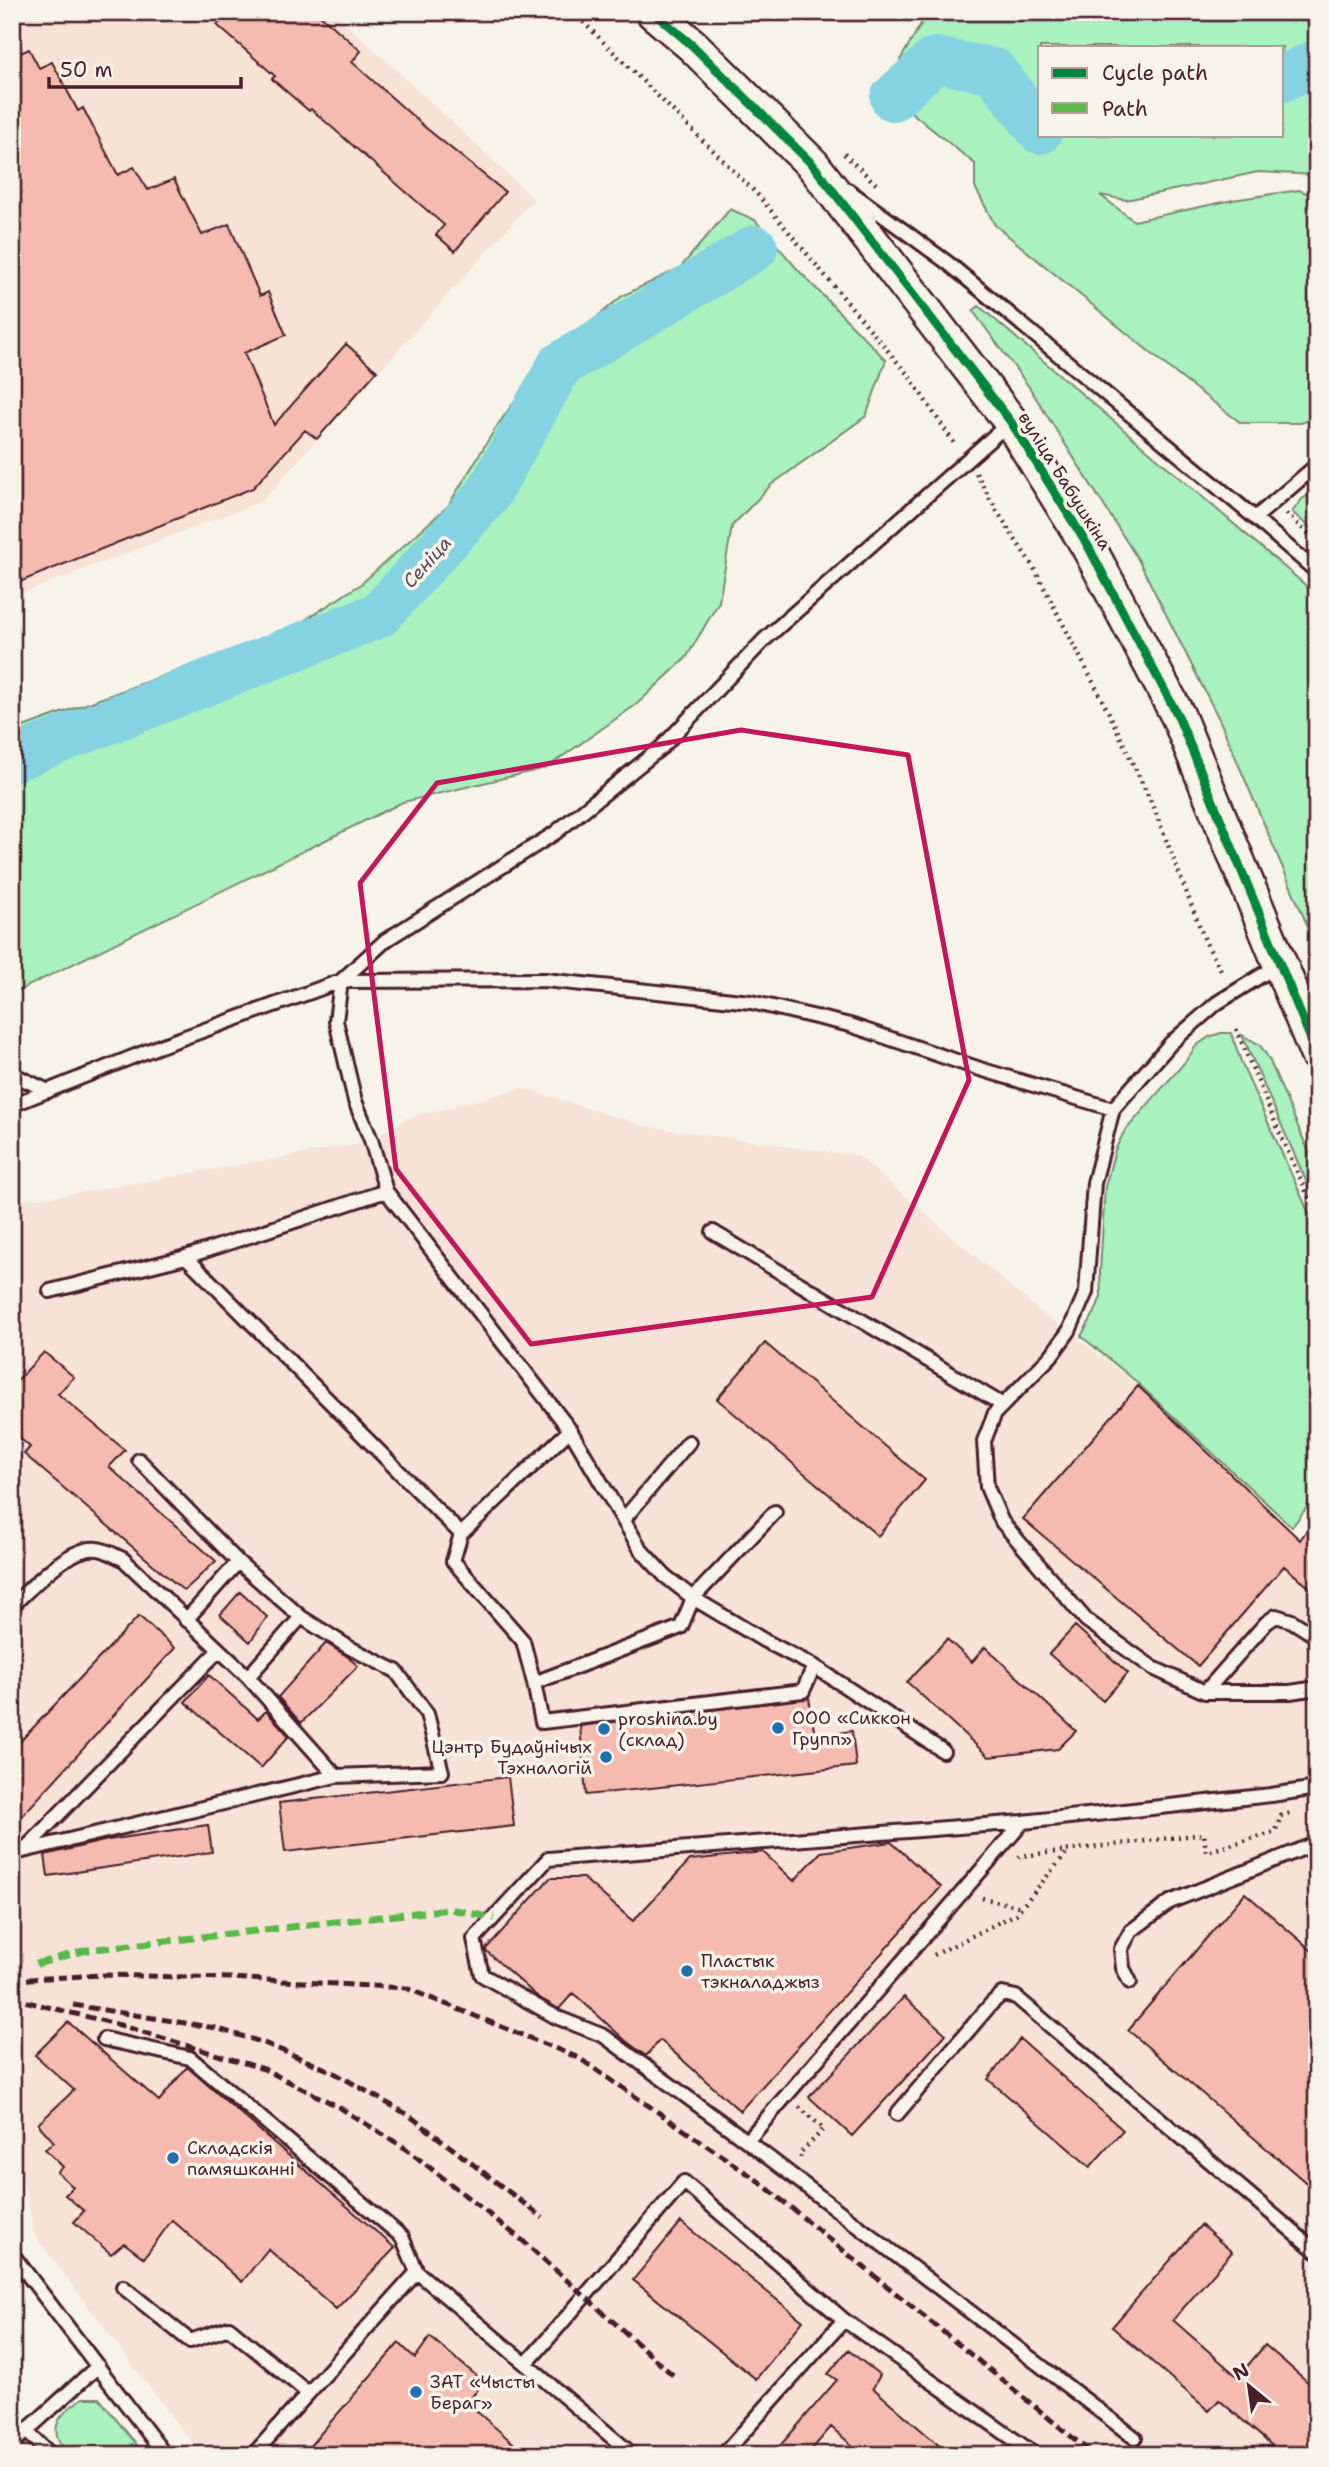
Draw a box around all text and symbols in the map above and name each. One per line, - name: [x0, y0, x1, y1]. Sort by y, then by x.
- scale bar: [49, 46, 242, 90]
- legend: [1038, 46, 1284, 136]
- text: 50 m: [60, 56, 113, 84]
- text: Cycle path: [1102, 59, 1208, 87]
- text: Path: [1102, 95, 1148, 123]
- street label: вуліца Бабушкіна: [1013, 407, 1117, 555]
- water label: Сеніца: [397, 531, 457, 593]
- place label: ООО «Сиккон Групп»: [792, 1706, 911, 1751]
- place label: рroshina.by (склад): [618, 1707, 718, 1752]
- marker: ООО «Сиккон Групп»: [770, 1720, 786, 1736]
- marker: рroshina.by (склад): [596, 1721, 612, 1737]
- place label: Цэнтр Будаўнічых Тэхналогій: [431, 1735, 592, 1780]
- marker: Цэнтр Будаўнічых Тэхналогій: [598, 1749, 614, 1765]
- place label: Пластык тэкналаджыз: [701, 1949, 820, 1994]
- marker: Пластык тэкналаджыз: [679, 1963, 695, 1979]
- place label: Складскія памяшканні: [187, 2136, 295, 2181]
- marker: Складскія памяшканні: [165, 2150, 181, 2166]
- north arrow: [1214, 2352, 1284, 2422]
- text: N: [1228, 2357, 1254, 2386]
- place label: ЗАТ «Чысты Бераг»: [430, 2370, 535, 2415]
- marker: ЗАТ «Чысты Бераг»: [408, 2384, 424, 2400]

